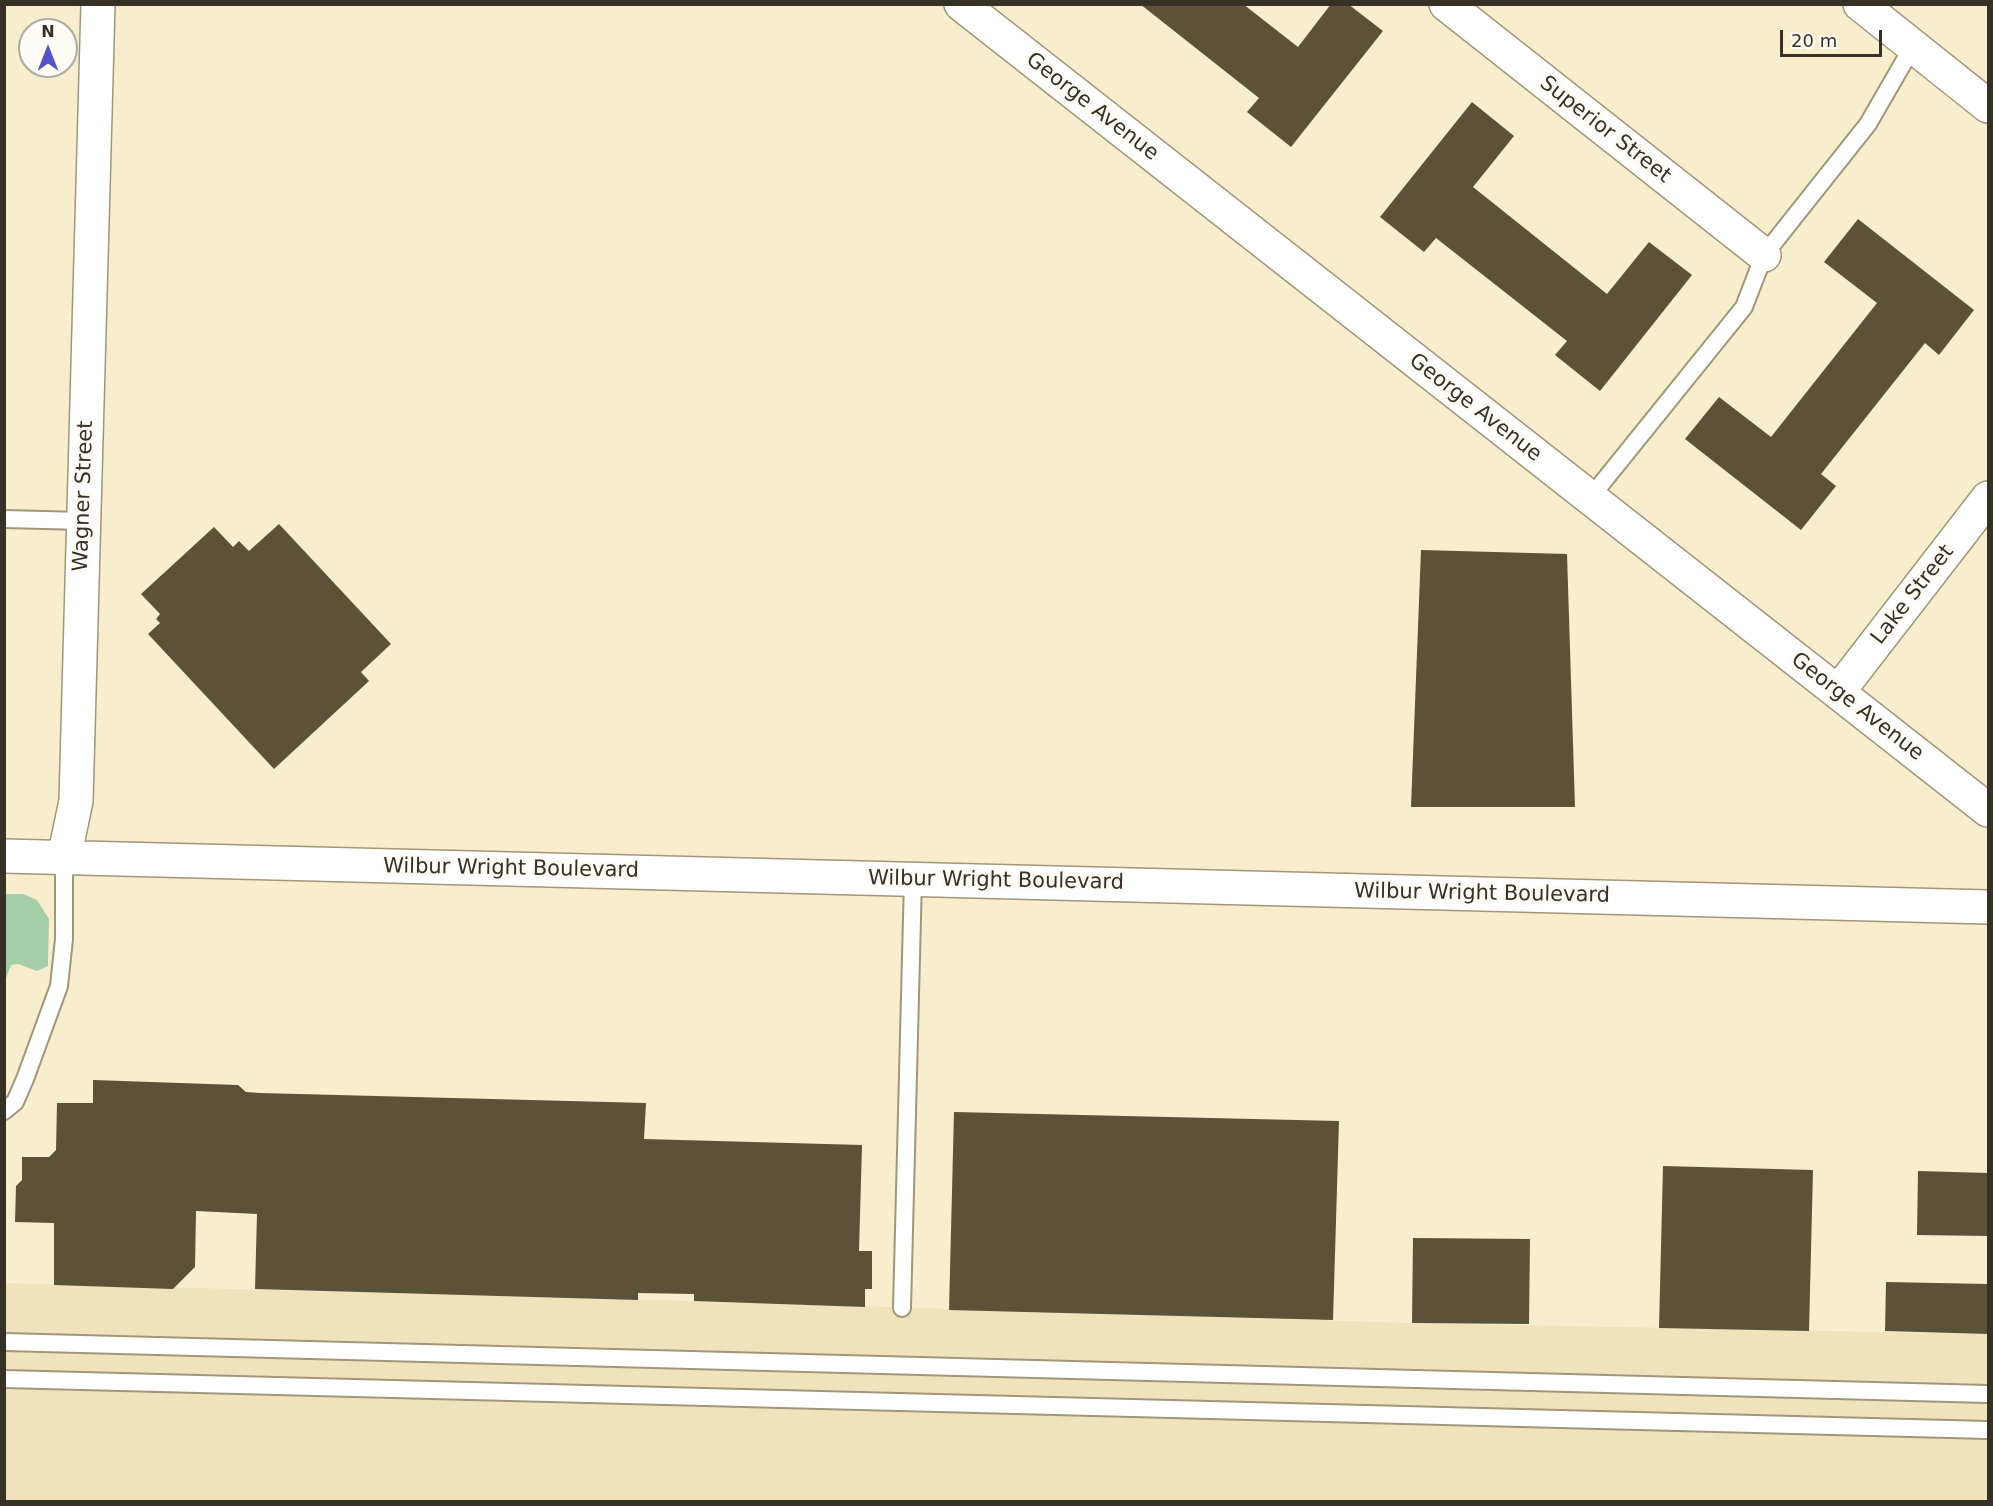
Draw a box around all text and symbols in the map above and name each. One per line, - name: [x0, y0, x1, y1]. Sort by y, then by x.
- north arrow: [18, 18, 78, 78]
- scale bar: [1783, 18, 1885, 56]
- text: N: [41, 22, 55, 41]
- text: 20 m: [1791, 30, 1837, 51]
- street label: George Avenue: [1021, 47, 1163, 167]
- street label: Superior Street: [1534, 71, 1676, 189]
- street label: George Avenue: [1404, 348, 1546, 468]
- street label: Wagner Street: [69, 420, 99, 572]
- street label: Lake Street: [1866, 540, 1960, 650]
- street label: George Avenue: [1786, 647, 1928, 767]
- street label: Wilbur Wright Boulevard: [383, 854, 639, 884]
- street label: Wilbur Wright Boulevard: [868, 866, 1124, 896]
- street label: Wilbur Wright Boulevard: [1354, 879, 1610, 909]

